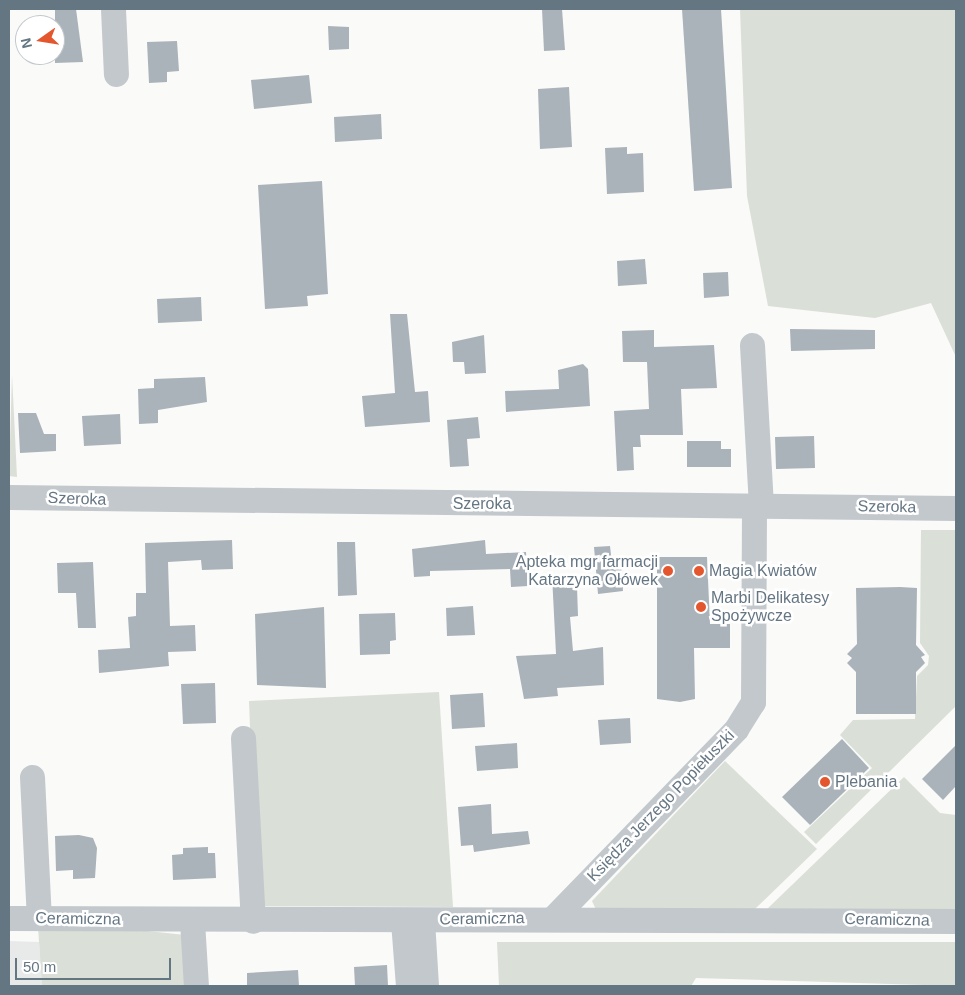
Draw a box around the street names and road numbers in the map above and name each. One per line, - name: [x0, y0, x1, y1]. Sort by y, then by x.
- street label: Szeroka: [47, 488, 107, 510]
- street label: Szeroka: [453, 494, 511, 514]
- street label: Szeroka: [857, 497, 917, 517]
- street label: Księdza Jerzego Popiełuszki: [583, 726, 739, 886]
- street label: Ceramiczna: [35, 909, 121, 929]
- street label: Ceramiczna: [439, 909, 525, 929]
- street label: Ceramiczna: [844, 910, 930, 930]

